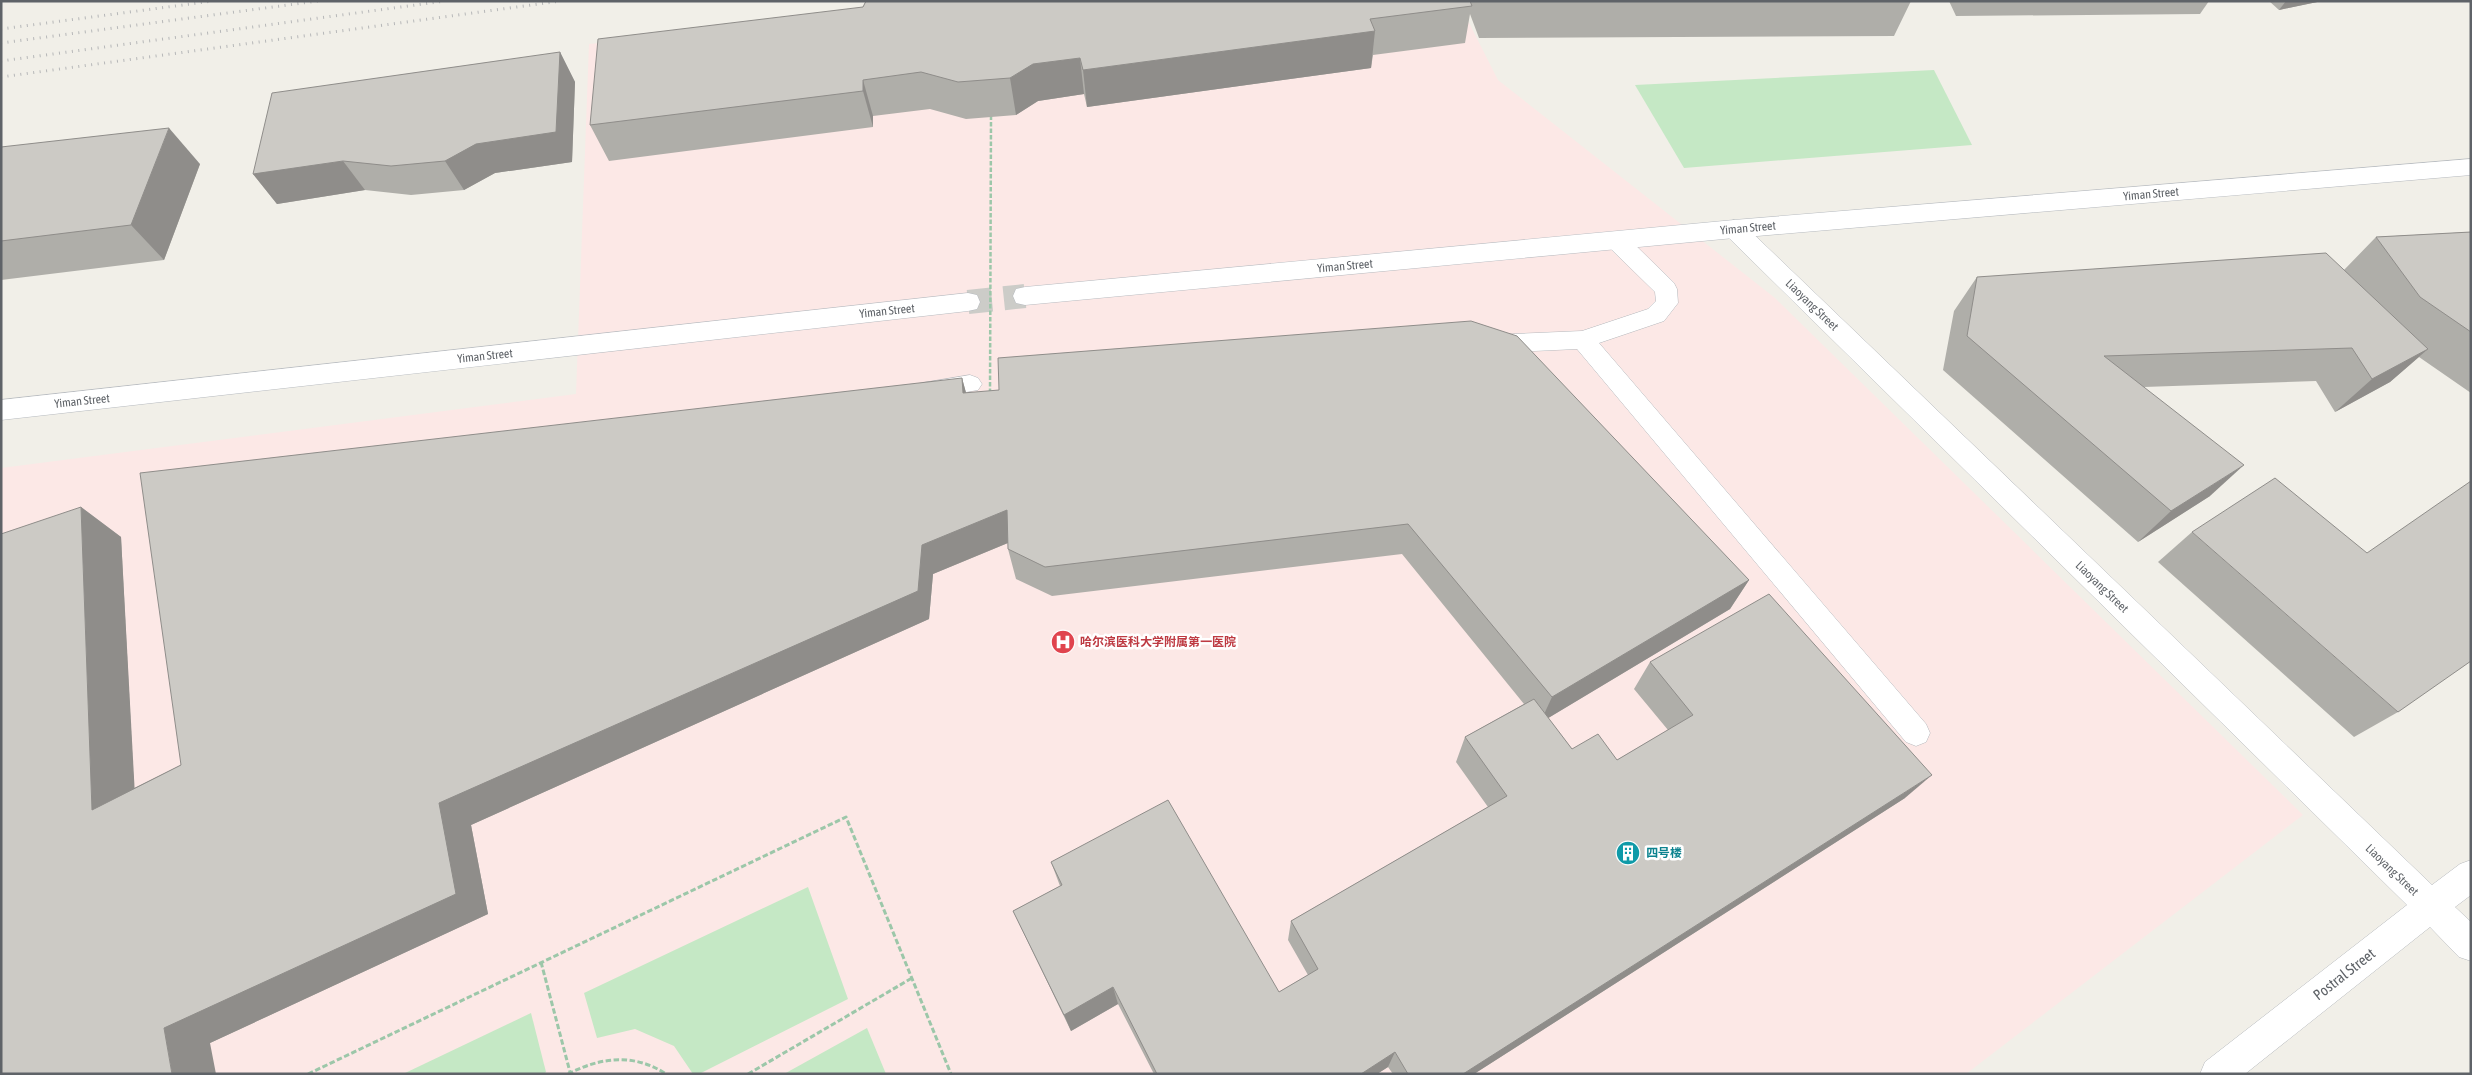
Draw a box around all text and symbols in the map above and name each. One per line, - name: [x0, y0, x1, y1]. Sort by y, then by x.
- street label: Yiman Street: [2123, 185, 2180, 203]
- street label: Yiman Street: [1720, 219, 1777, 237]
- street label: Yiman Street: [1317, 257, 1374, 275]
- street label: Liaoyang Street: [1783, 276, 1842, 334]
- street label: Yiman Street: [859, 301, 916, 321]
- street label: Yiman Street: [457, 346, 514, 366]
- street label: Yiman Street: [54, 391, 111, 411]
- street label: Liaoyang Street: [2073, 558, 2132, 616]
- hospital icon: 哈尔滨医科大学附属第一医院: [1050, 629, 1076, 655]
- place label: 哈尔滨医科大学附属第一医院: [1080, 635, 1236, 649]
- building icon: 四号楼: [1615, 840, 1641, 866]
- street label: Liaoyang Street: [2363, 841, 2422, 899]
- place label: 四号楼: [1646, 846, 1682, 860]
- street label: Postral Street: [2310, 945, 2378, 1003]

